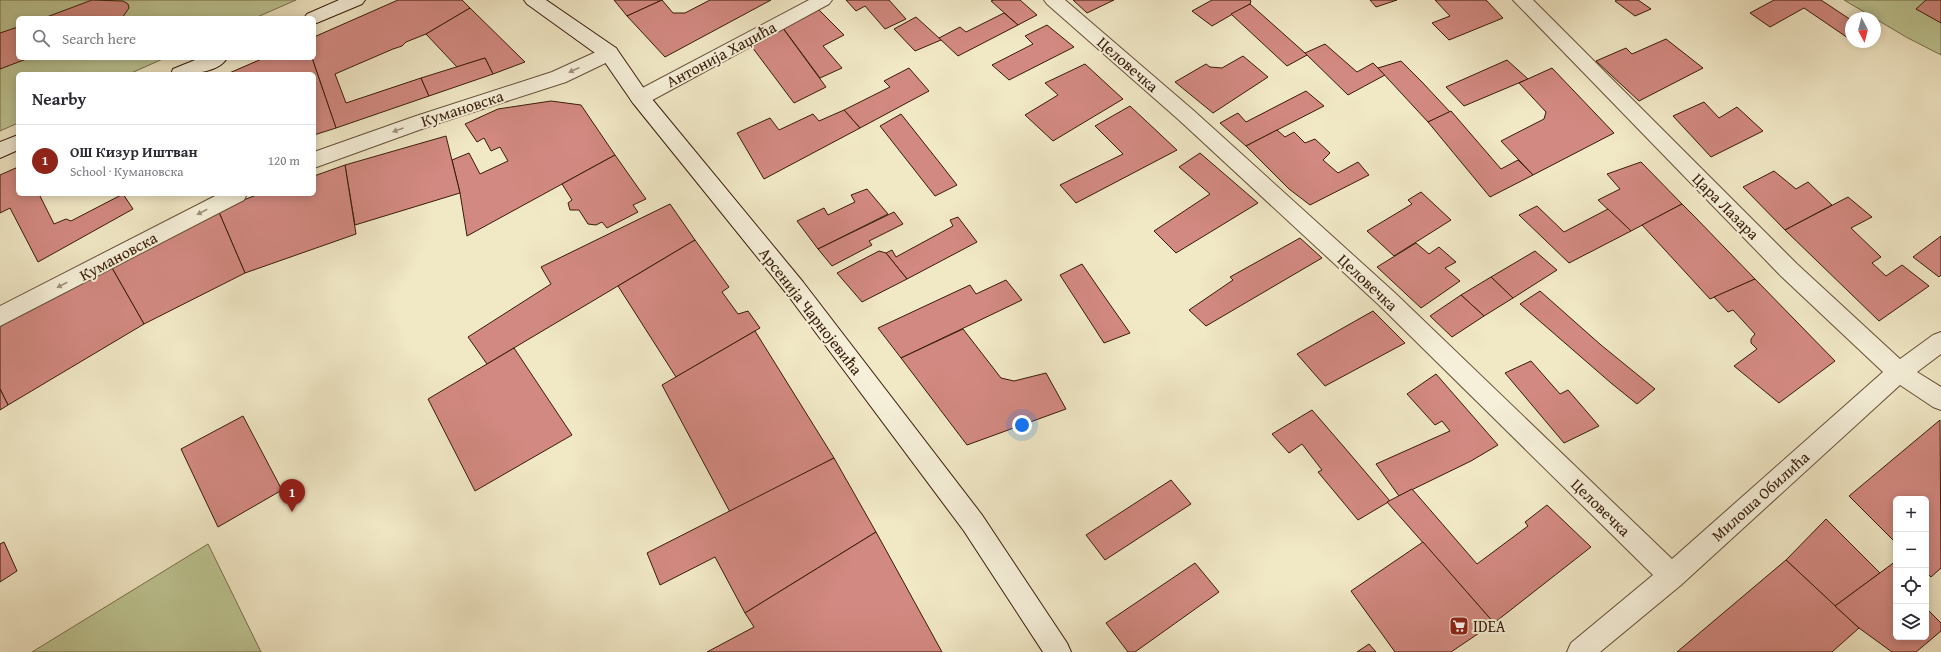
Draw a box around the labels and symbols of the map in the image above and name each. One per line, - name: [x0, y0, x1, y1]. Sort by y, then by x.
- north arrow: [1845, 12, 1881, 48]
- street label: Антонија Хаџића: [662, 15, 781, 93]
- street label: Целовечка: [1092, 30, 1164, 98]
- one-way arrow: [568, 67, 579, 73]
- street label: Кумановска: [418, 83, 507, 133]
- one-way arrow: [391, 127, 403, 133]
- street label: Цара Лазара: [1687, 167, 1765, 245]
- one-way arrow: [196, 209, 208, 215]
- street label: Кумановска: [75, 225, 162, 287]
- street label: Арсенија Чарнојевића: [753, 242, 869, 380]
- street label: Целовечка: [1333, 248, 1404, 316]
- one-way arrow: [56, 282, 68, 288]
- your location: [1012, 415, 1032, 435]
- street label: Милоша Обилића: [1706, 445, 1815, 547]
- street label: Целовечка: [1566, 472, 1636, 542]
- pin: 1: [279, 479, 305, 512]
- place label: IDEA: [1473, 614, 1506, 638]
- supermarket icon: IDEA: [1448, 615, 1470, 637]

